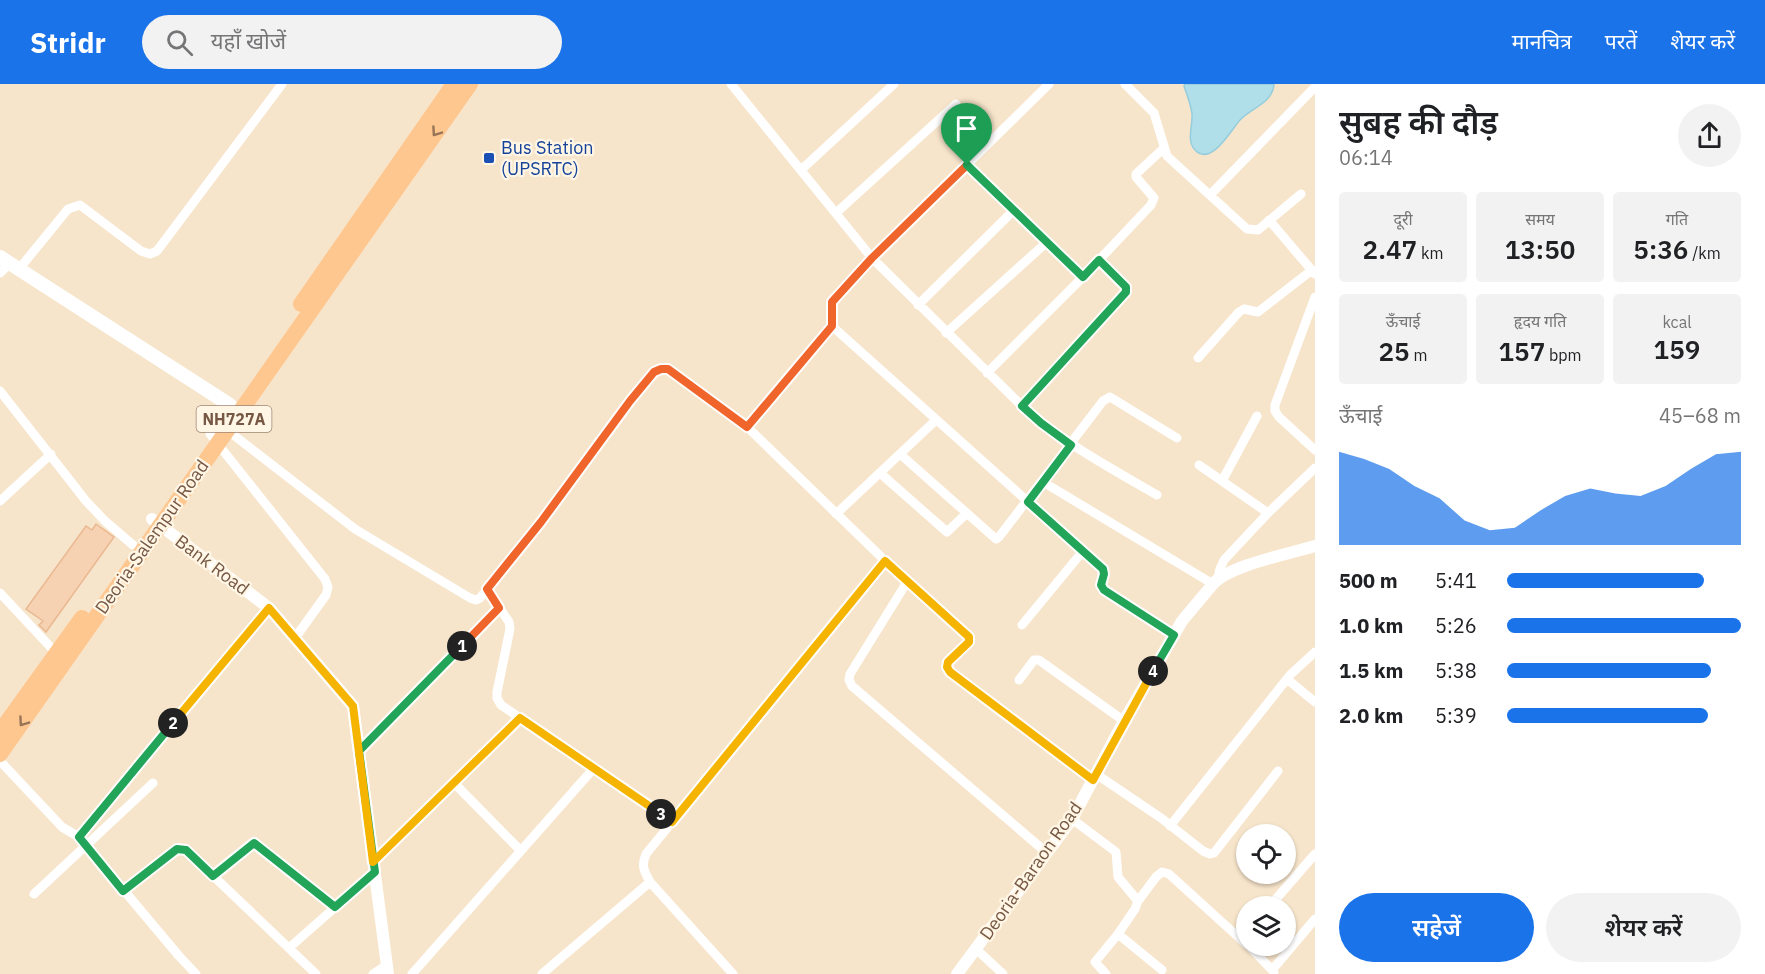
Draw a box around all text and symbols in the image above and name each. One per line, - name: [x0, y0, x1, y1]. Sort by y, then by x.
- search box: [142, 15, 562, 69]
- text: Stridr: [30, 24, 106, 61]
- icon: search: [163, 26, 196, 59]
- text: यहाँ खोजें: [211, 26, 286, 55]
- text: मानचित्र: [1512, 27, 1572, 55]
- text: परतें: [1605, 27, 1637, 55]
- text: शेयर करें: [1670, 27, 1735, 55]
- text: सुबह की दौड़: [1339, 100, 1498, 143]
- pin: [941, 103, 992, 165]
- button: share: [1678, 104, 1741, 167]
- icon: arrive: [950, 112, 983, 145]
- one-way arrow: [432, 125, 443, 136]
- place label: Bus Station (UPSRTC): [501, 136, 594, 180]
- text: 06:14: [1339, 144, 1393, 171]
- marker: Bus Station (UPSRTC): [482, 151, 496, 165]
- text: दूरी: [1393, 209, 1413, 229]
- text: समय: [1525, 209, 1555, 229]
- text: गति: [1666, 209, 1688, 229]
- text: 2.47: [1363, 232, 1417, 266]
- text: 13:50: [1505, 232, 1575, 266]
- text: 5:36: [1633, 232, 1688, 266]
- text: km: [1417, 243, 1443, 263]
- text: /km: [1688, 243, 1721, 263]
- text: ऊँचाई: [1386, 311, 1420, 331]
- text: हृदय गति: [1514, 311, 1566, 331]
- text: kcal: [1662, 312, 1692, 332]
- text: 159: [1654, 332, 1700, 366]
- text: 25: [1379, 334, 1410, 368]
- text: 157: [1498, 334, 1545, 368]
- text: m: [1410, 345, 1427, 365]
- text: bpm: [1545, 345, 1582, 365]
- text: ऊँचाई: [1339, 402, 1382, 429]
- text: 45–68 m: [1659, 402, 1741, 429]
- road number: NH727A: [196, 406, 272, 432]
- street label: Deoria-Salempur Road: [90, 455, 213, 618]
- street label: Bank Road: [171, 529, 254, 600]
- text: 500 m: [1339, 567, 1398, 594]
- text: 5:41: [1435, 567, 1477, 594]
- text: 1.0 km: [1339, 612, 1403, 639]
- text: 5:26: [1435, 612, 1477, 639]
- pin: 1: [447, 631, 477, 661]
- text: 1: [457, 636, 467, 656]
- pin: 4: [1138, 656, 1168, 686]
- text: 1.5 km: [1339, 657, 1403, 684]
- text: 5:38: [1435, 657, 1477, 684]
- text: 4: [1148, 661, 1158, 681]
- text: 2.0 km: [1339, 702, 1403, 729]
- text: 5:39: [1435, 702, 1477, 729]
- pin: 2: [158, 708, 188, 738]
- text: 2: [168, 713, 178, 733]
- one-way arrow: [19, 715, 30, 726]
- street label: Deoria-Baraon Road: [974, 797, 1087, 944]
- pin: 3: [646, 799, 676, 829]
- text: 3: [656, 804, 666, 824]
- map controls: [1236, 824, 1296, 956]
- button: locate: [1236, 824, 1296, 884]
- button: सहेजें: [1339, 893, 1534, 962]
- button: शेयर करें: [1546, 893, 1741, 962]
- button: layers: [1236, 896, 1296, 956]

